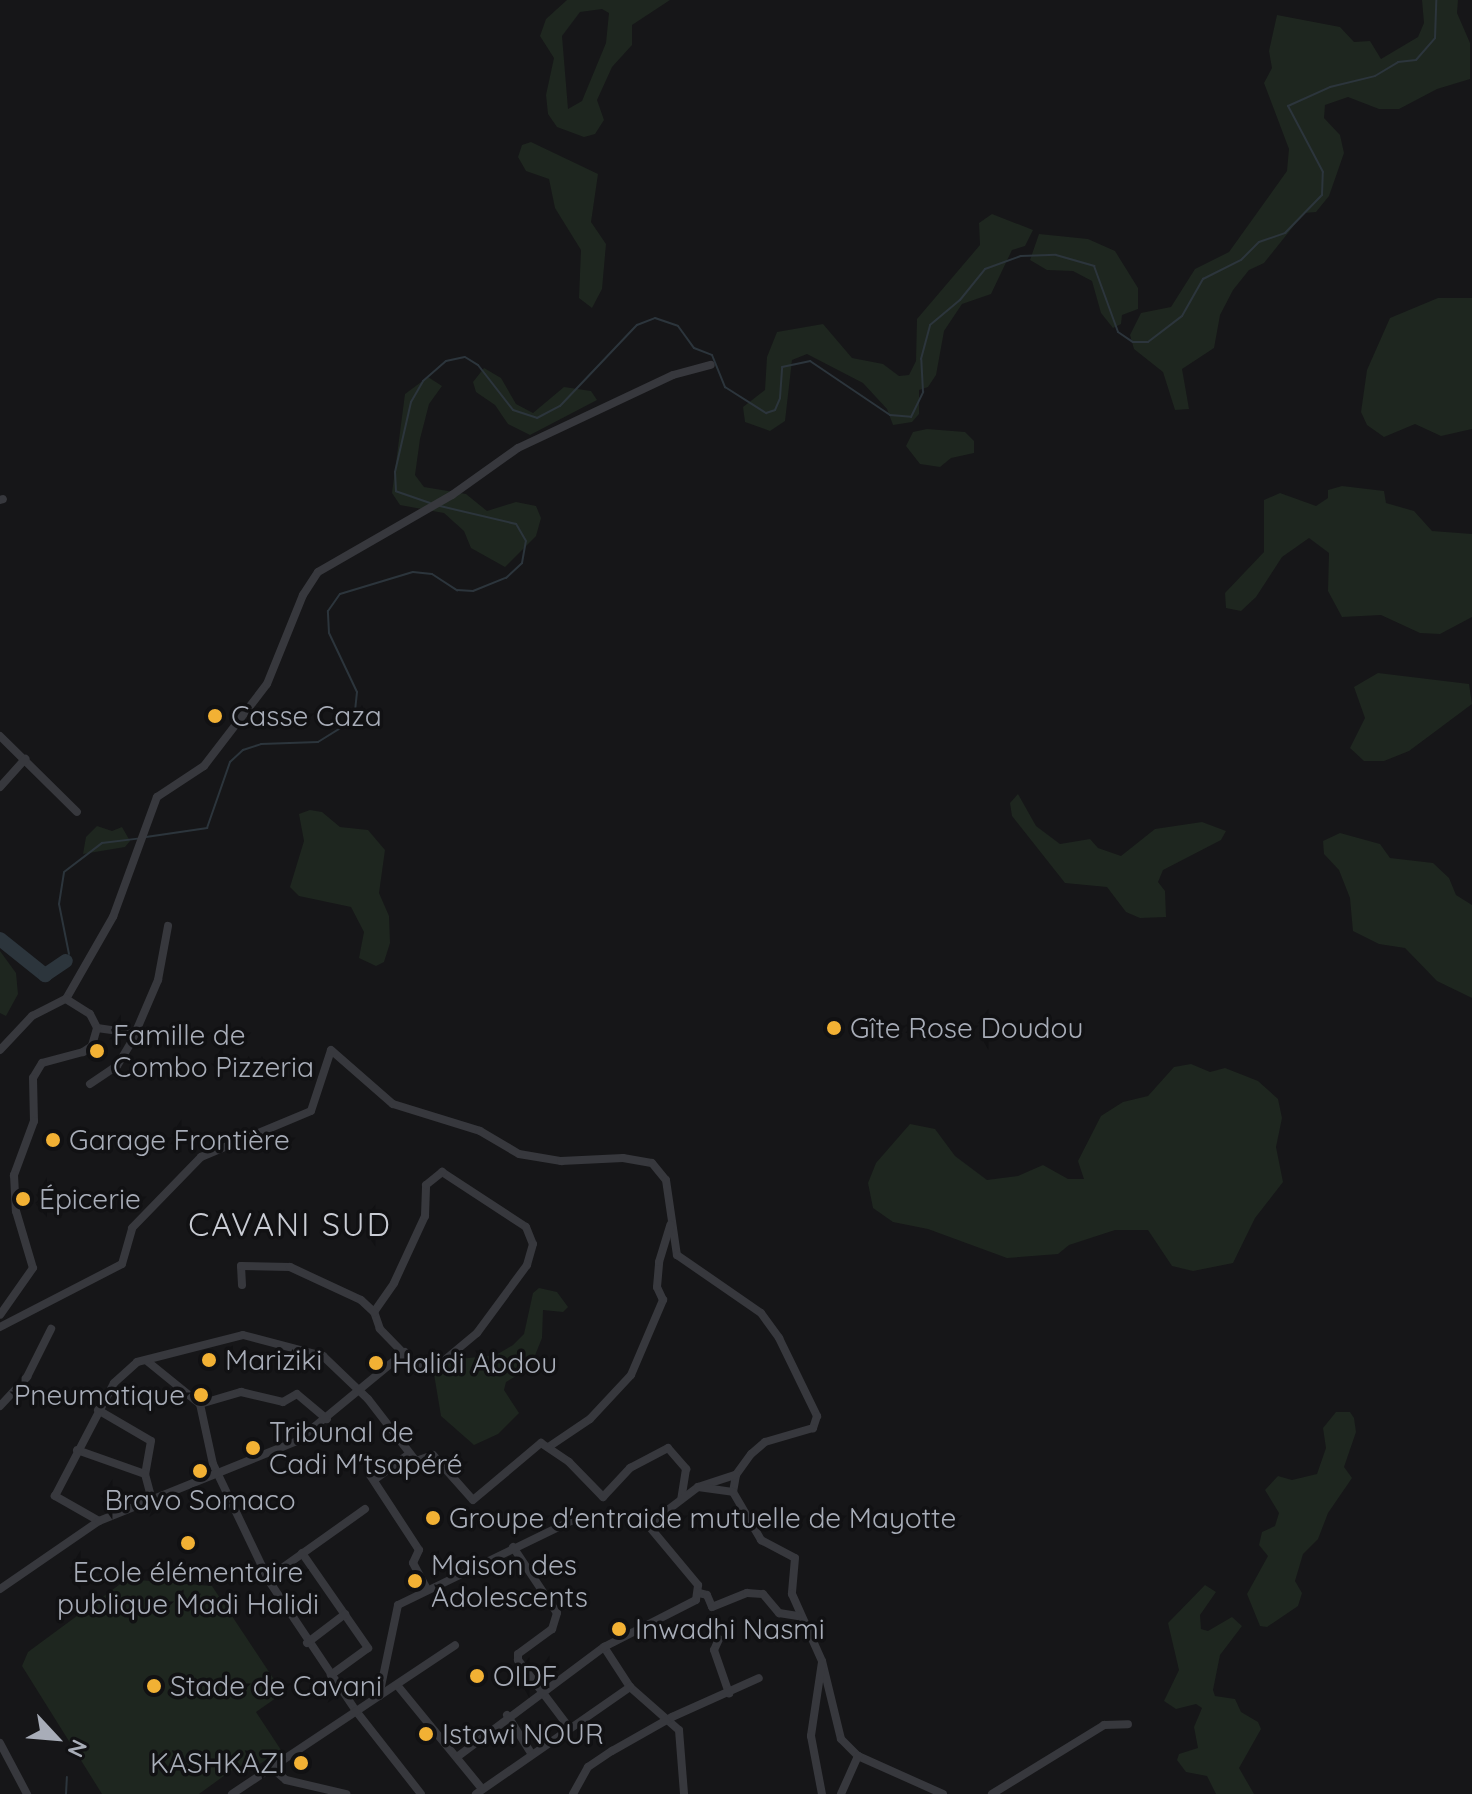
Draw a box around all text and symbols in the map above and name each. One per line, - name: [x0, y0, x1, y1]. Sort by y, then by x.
- place label: Casse Caza: [231, 699, 382, 733]
- marker: Casse Caza: [206, 707, 224, 725]
- place label: Gîte Rose Doudou: [850, 1011, 1083, 1045]
- place label: Famille de Combo Pizzeria: [113, 1018, 314, 1084]
- marker: Gîte Rose Doudou: [825, 1019, 843, 1037]
- marker: Famille de Combo Pizzeria: [88, 1042, 106, 1060]
- place label: Garage Frontière: [69, 1123, 290, 1157]
- marker: Garage Frontière: [44, 1131, 62, 1149]
- place label: Épicerie: [39, 1182, 141, 1216]
- marker: Épicerie: [14, 1190, 32, 1208]
- district label: CAVANI SUD: [188, 1205, 392, 1243]
- place label: Mariziki: [225, 1343, 322, 1377]
- place label: Halidi Abdou: [392, 1346, 557, 1380]
- marker: Mariziki: [200, 1351, 218, 1369]
- marker: Halidi Abdou: [367, 1354, 385, 1372]
- place label: Pneumatique: [14, 1378, 185, 1412]
- marker: Pneumatique: [192, 1386, 210, 1404]
- place label: Tribunal de Cadi M'tsapéré: [269, 1415, 463, 1481]
- marker: Tribunal de Cadi M'tsapéré: [244, 1439, 262, 1457]
- marker: Bravo Somaco: [191, 1462, 209, 1480]
- place label: Bravo Somaco: [104, 1483, 296, 1517]
- place label: Groupe d'entraide mutuelle de Mayotte: [449, 1501, 956, 1535]
- marker: Groupe d'entraide mutuelle de Mayotte: [424, 1509, 442, 1527]
- marker: Ecole élémentaire publique Madi Halidi: [179, 1534, 197, 1552]
- place label: Maison des Adolescents: [431, 1548, 588, 1614]
- place label: Ecole élémentaire publique Madi Halidi: [57, 1555, 319, 1621]
- marker: Maison des Adolescents: [406, 1572, 424, 1590]
- place label: Inwadhi Nasmi: [635, 1612, 825, 1646]
- marker: Inwadhi Nasmi: [610, 1620, 628, 1638]
- place label: OIDF: [493, 1659, 557, 1693]
- marker: OIDF: [468, 1667, 486, 1685]
- place label: Stade de Cavani: [170, 1669, 382, 1703]
- marker: Stade de Cavani: [145, 1677, 163, 1695]
- north arrow: [16, 1698, 96, 1778]
- place label: Istawi NOUR: [442, 1717, 604, 1751]
- marker: Istawi NOUR: [417, 1725, 435, 1743]
- text: N: [61, 1735, 94, 1762]
- place label: KASHKAZI: [150, 1746, 285, 1780]
- marker: KASHKAZI: [292, 1754, 310, 1772]

